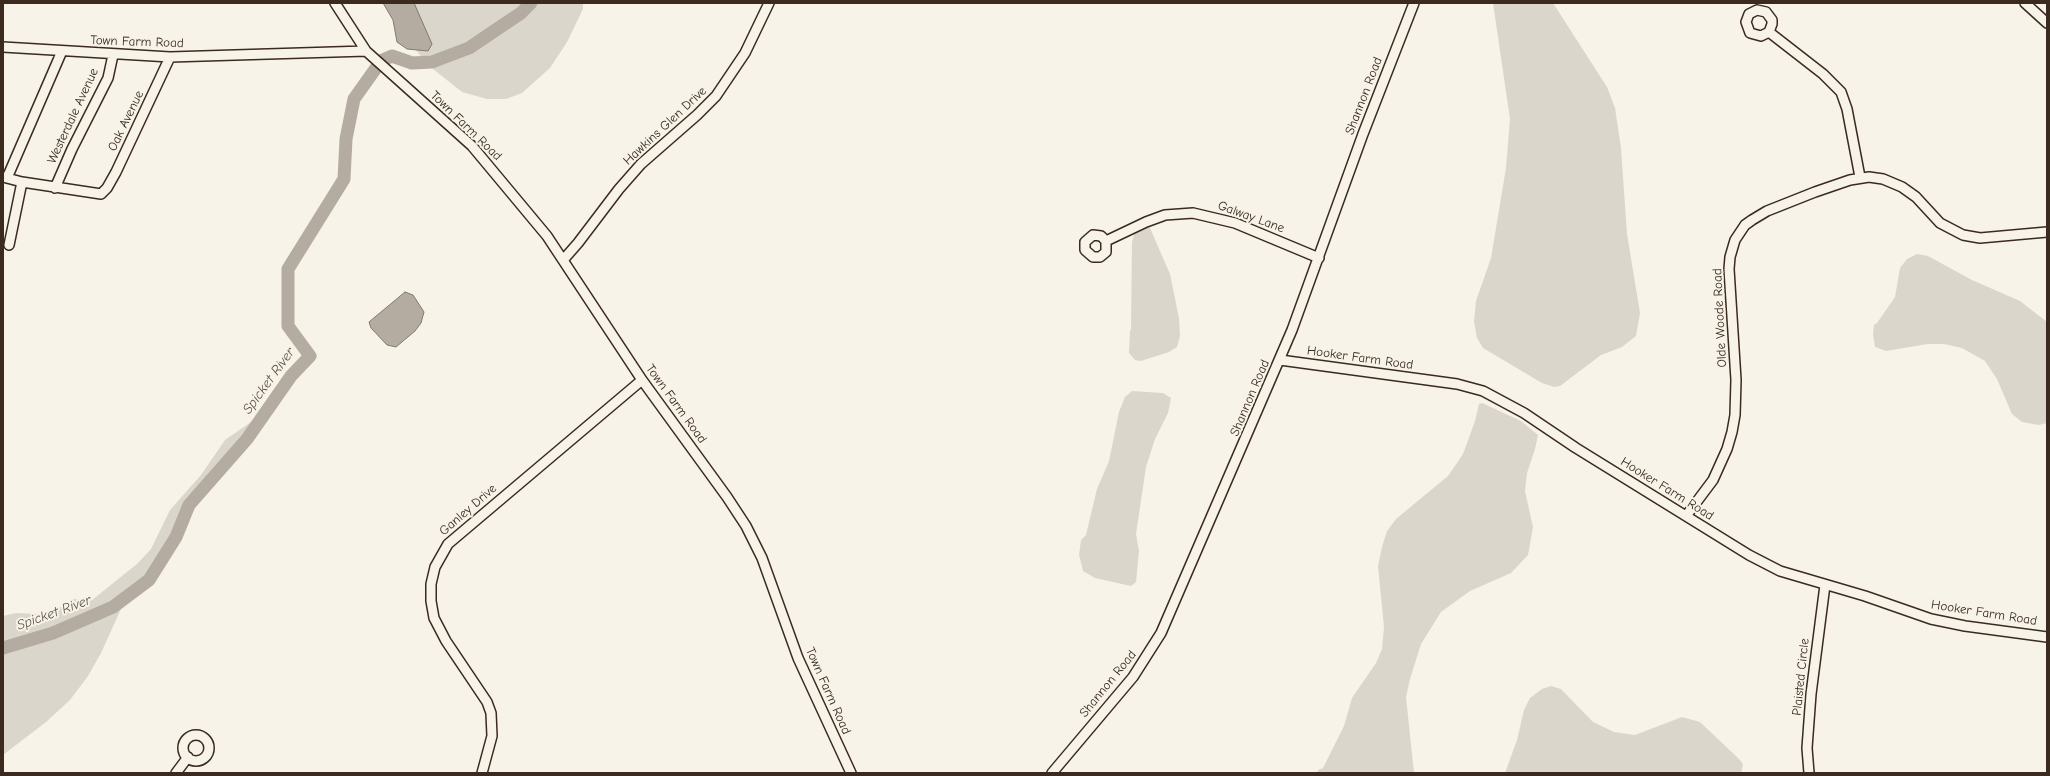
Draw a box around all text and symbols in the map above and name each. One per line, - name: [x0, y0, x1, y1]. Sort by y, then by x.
- street label: Town Farm Road: [90, 33, 184, 51]
- street label: Shannon Road: [1342, 55, 1386, 137]
- street label: Westerdale Avenue: [44, 66, 102, 166]
- street label: Hawkins Glen Drive: [620, 83, 710, 169]
- street label: Oak Avenue: [105, 88, 147, 154]
- street label: Town Farm Road: [427, 88, 505, 164]
- street label: Galway Lane: [1215, 198, 1287, 236]
- street label: Olde Woode Road: [1710, 268, 1730, 368]
- street label: Hooker Farm Road: [1306, 343, 1414, 373]
- water label: Spicket River: [239, 345, 299, 417]
- street label: Shannon Road: [1227, 357, 1273, 439]
- street label: Town Farm Road: [642, 362, 710, 446]
- street label: Hooker Farm Road: [1618, 454, 1716, 524]
- street label: Ganley Drive: [436, 481, 500, 539]
- water label: Spicket River: [14, 592, 94, 634]
- street label: Hooker Farm Road: [1930, 597, 2038, 629]
- street label: Plaisted Circle: [1789, 638, 1813, 716]
- street label: Town Farm Road: [802, 645, 854, 737]
- street label: Shannon Road: [1076, 647, 1140, 721]

